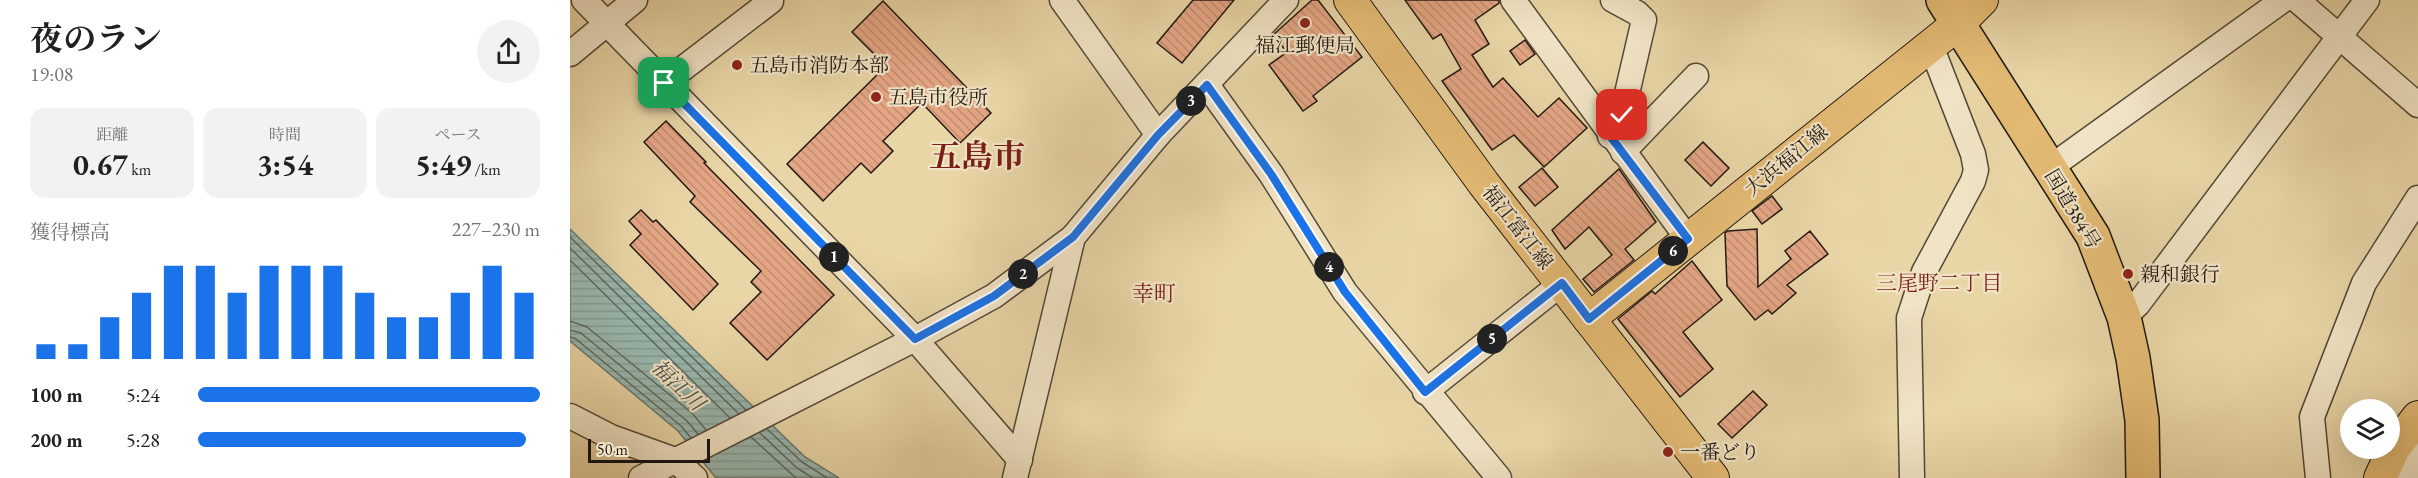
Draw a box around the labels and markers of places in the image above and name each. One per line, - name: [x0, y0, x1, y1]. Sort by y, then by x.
- marker: 福江郵便局: [1298, 16, 1312, 30]
- place label: 福江郵便局: [1255, 32, 1355, 58]
- place label: 五島市消防本部: [749, 52, 889, 78]
- pin: [638, 57, 689, 108]
- marker: 五島市消防本部: [730, 58, 744, 72]
- place label: 五島市役所: [888, 84, 988, 110]
- pin: 3: [1176, 86, 1206, 116]
- pin: [1596, 89, 1647, 140]
- marker: 五島市役所: [869, 90, 883, 104]
- pin: 6: [1658, 236, 1688, 266]
- pin: 1: [819, 242, 849, 272]
- pin: 4: [1314, 252, 1344, 282]
- pin: 2: [1008, 259, 1038, 289]
- place label: 親和銀行: [2140, 261, 2220, 287]
- marker: 親和銀行: [2121, 267, 2135, 281]
- pin: 5: [1477, 324, 1507, 354]
- place label: 一番どり: [1680, 439, 1760, 465]
- marker: 一番どり: [1661, 445, 1675, 459]

